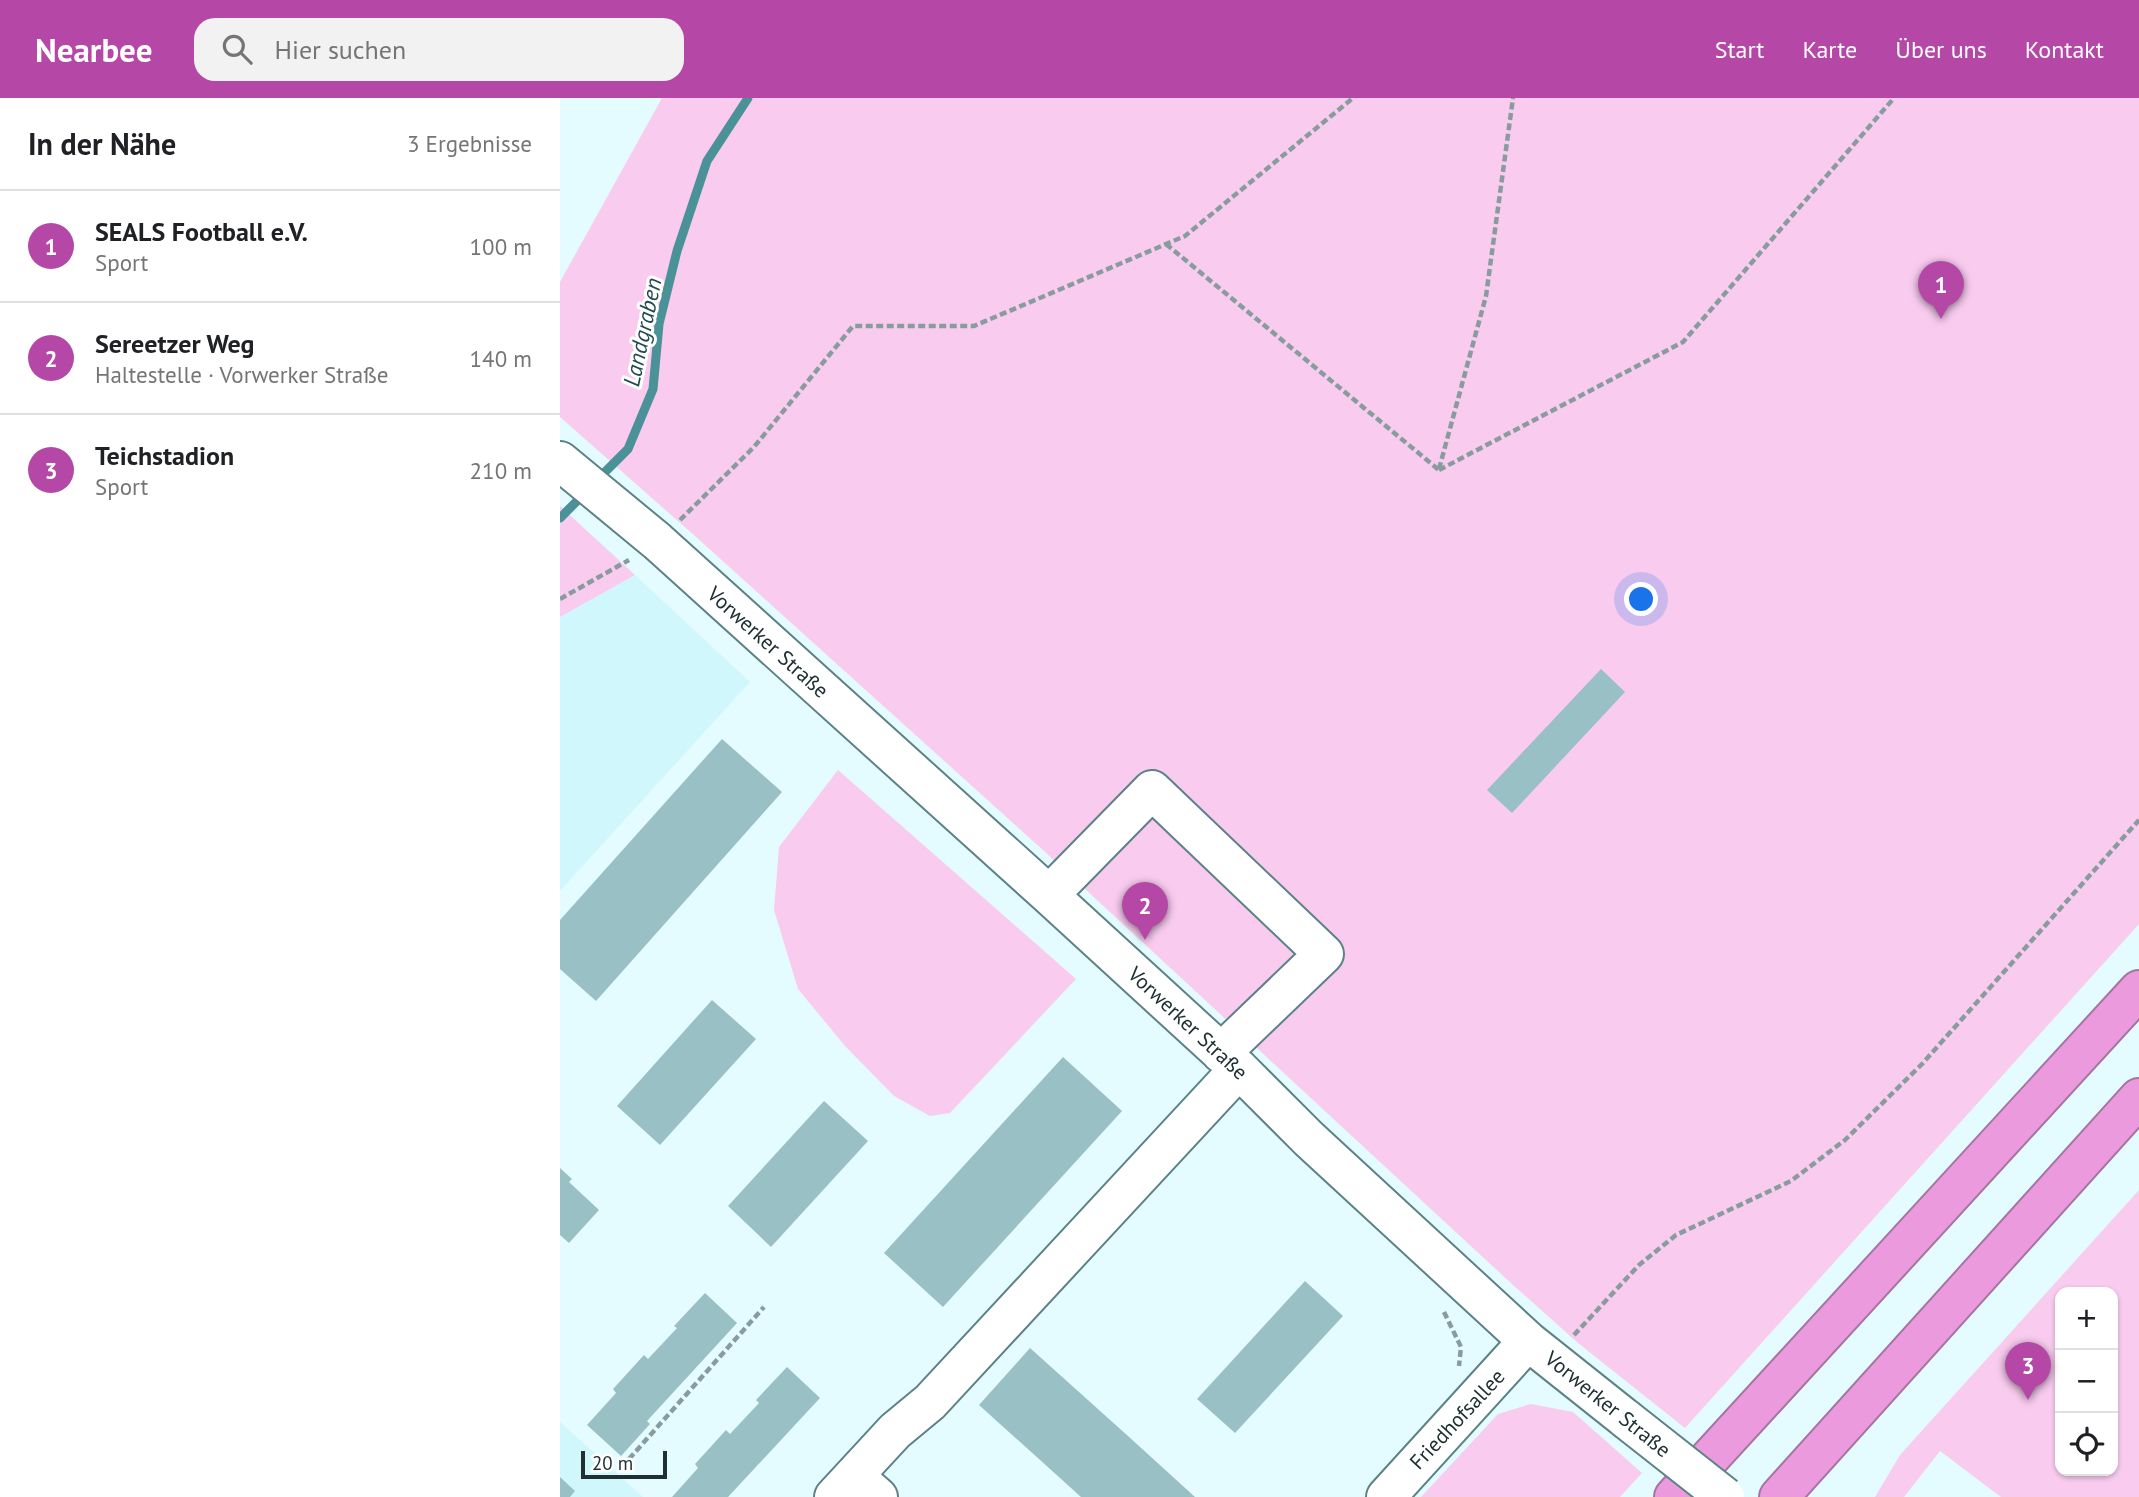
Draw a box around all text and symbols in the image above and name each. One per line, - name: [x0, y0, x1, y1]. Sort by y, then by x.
- search box: [194, 18, 684, 81]
- text: Nearbee: [35, 28, 152, 71]
- icon: search: [218, 30, 256, 68]
- text: Hier suchen: [274, 33, 406, 66]
- text: Start: [1715, 34, 1764, 65]
- text: Karte: [1802, 34, 1857, 65]
- text: Über uns: [1895, 34, 1987, 65]
- text: Kontakt: [2025, 34, 2104, 65]
- text: In der Nähe: [28, 124, 176, 163]
- text: 3 Ergebnisse: [407, 129, 532, 158]
- text: SEALS Football e.V.: [95, 215, 308, 248]
- text: 1: [44, 232, 58, 261]
- text: 100 m: [470, 232, 532, 261]
- text: Sport: [95, 248, 148, 277]
- pin: 1: [1918, 261, 1964, 319]
- water label: Landgraben: [616, 275, 668, 389]
- text: Sereetzer Weg: [95, 327, 254, 360]
- text: 2: [44, 344, 58, 373]
- text: 140 m: [470, 344, 532, 373]
- text: Haltestelle · Vorwerker Straße: [95, 360, 389, 389]
- text: Teichstadion: [95, 439, 234, 472]
- text: 3: [44, 456, 58, 485]
- text: 210 m: [470, 456, 532, 485]
- text: Sport: [95, 472, 148, 501]
- street label: Vorwerker Straße: [701, 580, 834, 704]
- your location: [1624, 582, 1658, 616]
- pin: 2: [1122, 882, 1168, 940]
- street label: Vorwerker Straße: [1122, 960, 1254, 1085]
- map controls: [2055, 1287, 2118, 1476]
- button: +: [2055, 1287, 2118, 1350]
- pin: 3: [2005, 1342, 2051, 1400]
- street label: Vorwerker Straße: [1539, 1344, 1676, 1463]
- button: −: [2055, 1350, 2118, 1413]
- street label: Friedhofsallee: [1404, 1363, 1510, 1475]
- button: locate: [2055, 1413, 2118, 1476]
- scale bar: [581, 1448, 667, 1480]
- text: 20 m: [592, 1451, 633, 1475]

